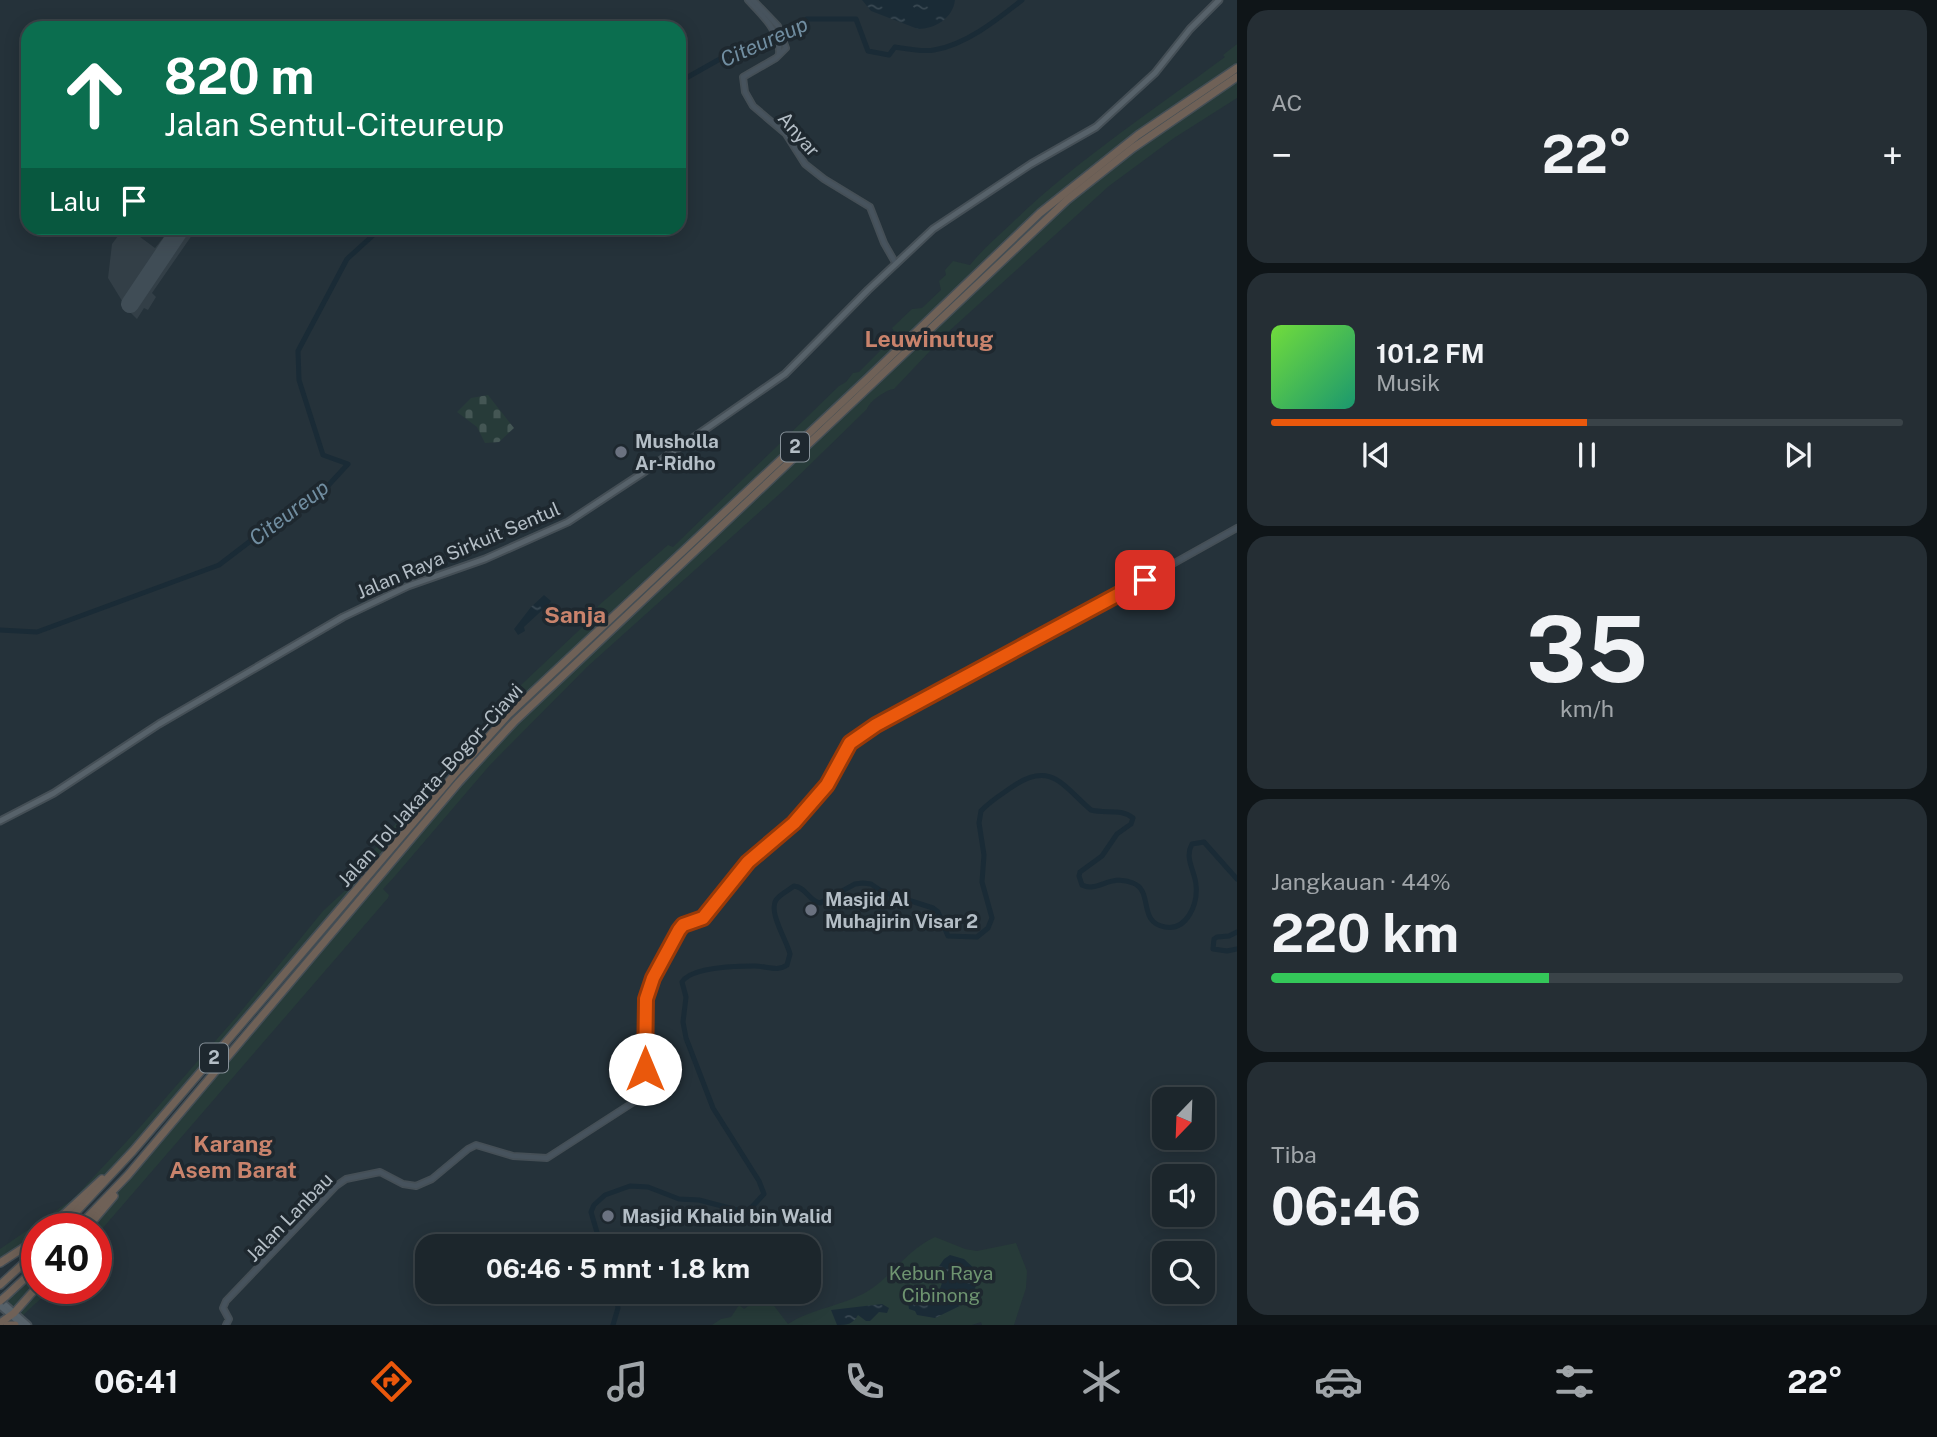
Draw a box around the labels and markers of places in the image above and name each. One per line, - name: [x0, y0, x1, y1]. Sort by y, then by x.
- place label: Musholla Ar-Ridho: [635, 430, 719, 474]
- marker: Musholla Ar-Ridho: [613, 444, 629, 460]
- pin: [1115, 550, 1175, 610]
- place label: Masjid Al Muhajirin Visar 2: [825, 888, 978, 932]
- marker: Masjid Al Muhajirin Visar 2: [803, 902, 819, 918]
- place label: Masjid Khalid bin Walid: [622, 1205, 832, 1227]
- marker: Masjid Khalid bin Walid: [600, 1208, 616, 1224]

